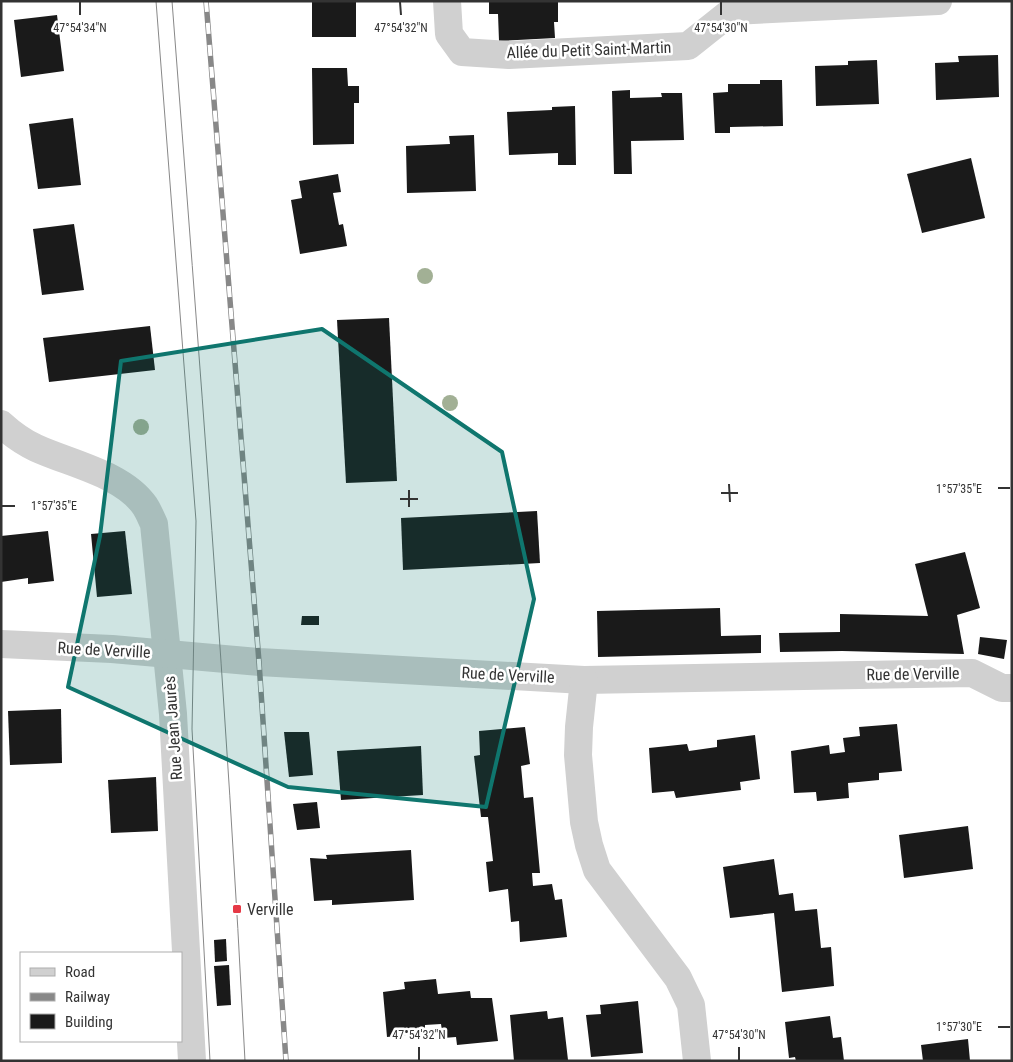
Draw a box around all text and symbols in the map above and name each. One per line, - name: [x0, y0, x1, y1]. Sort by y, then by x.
- text: 47°54'34"N: [53, 21, 107, 35]
- text: 47°54'32"N: [374, 21, 428, 35]
- text: 47°54'30"N: [694, 21, 748, 35]
- street label: Allée du Petit Saint-Martin: [506, 38, 672, 62]
- text: 1°57'35"E: [936, 482, 982, 496]
- text: 1°57'35"E: [31, 499, 77, 513]
- street label: Rue de Verville: [57, 638, 151, 662]
- street label: Rue de Verville: [461, 663, 555, 687]
- street label: Rue de Verville: [866, 664, 960, 684]
- street label: Rue Jean Jaurès: [160, 675, 186, 781]
- place label: Verville: [247, 900, 294, 919]
- marker: Verville: [231, 903, 243, 915]
- legend: [20, 952, 182, 1042]
- text: Road: [65, 963, 95, 981]
- text: Railway: [65, 988, 110, 1006]
- text: Building: [65, 1013, 113, 1031]
- text: 1°57'30"E: [936, 1020, 982, 1034]
- text: 47°54'32"N: [392, 1028, 446, 1042]
- text: 47°54'30"N: [712, 1028, 766, 1042]

